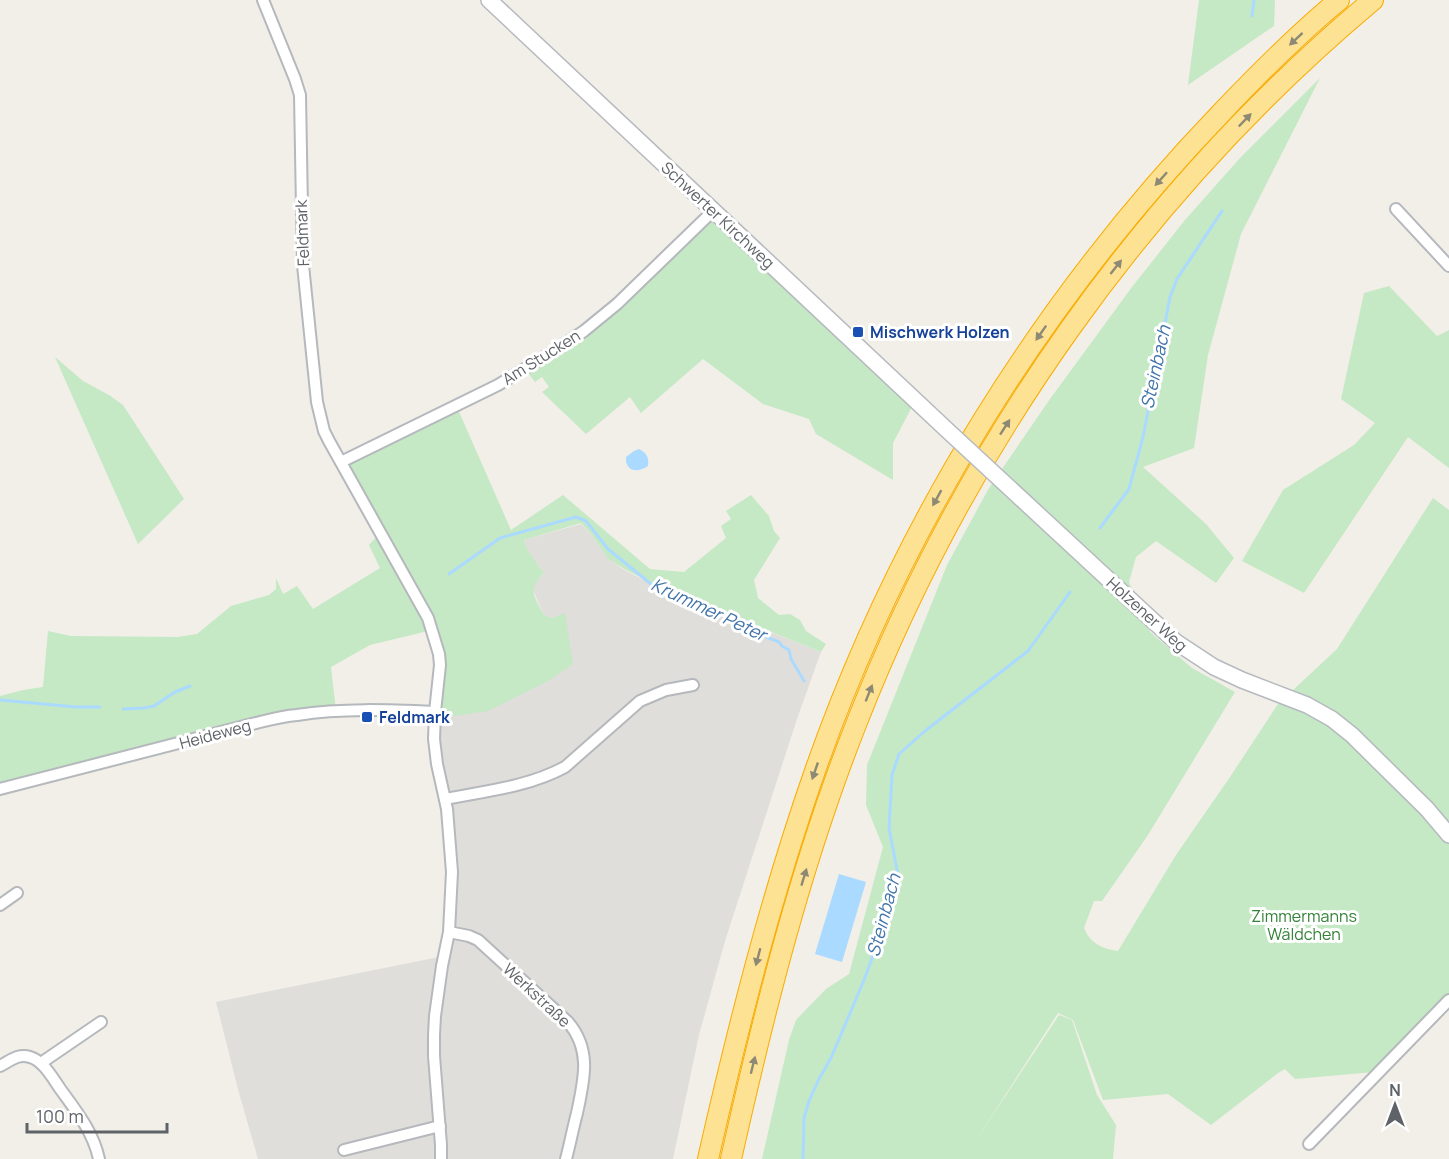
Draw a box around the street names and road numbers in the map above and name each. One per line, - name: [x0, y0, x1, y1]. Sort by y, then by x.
- street label: Schwerter Kirchweg: [656, 157, 780, 273]
- street label: Feldmark: [290, 198, 314, 267]
- street label: Am Stucken: [498, 324, 584, 390]
- street label: Holzener Weg: [1102, 572, 1192, 656]
- street label: Heideweg: [177, 714, 253, 754]
- street label: Werkstraße: [498, 958, 576, 1032]

